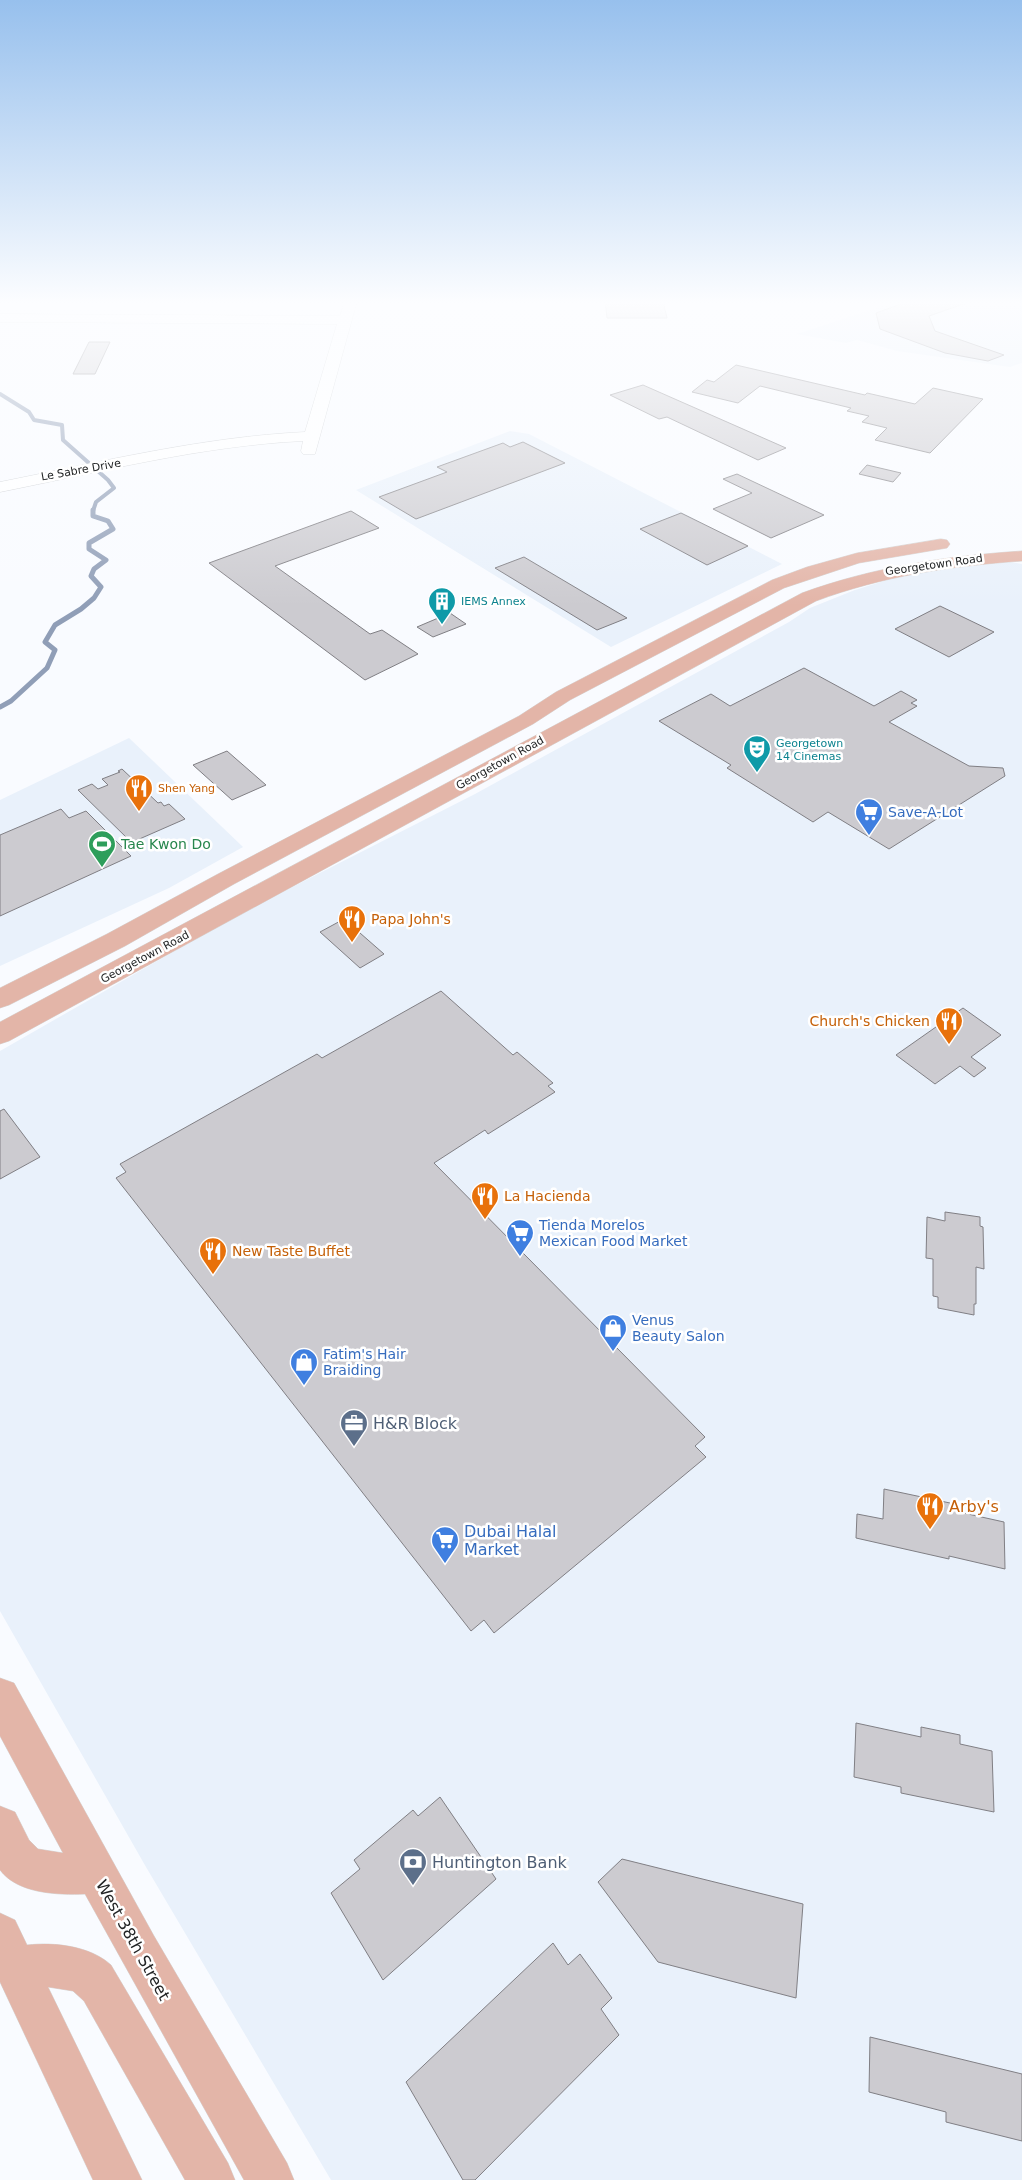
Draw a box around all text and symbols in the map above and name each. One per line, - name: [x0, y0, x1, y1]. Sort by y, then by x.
- street label: Le Sabre Drive: [40, 457, 122, 483]
- street label: Georgetown Road: [884, 552, 984, 578]
- building icon: IEMS Annex: [427, 586, 457, 625]
- place label: IEMS Annex: [461, 595, 526, 608]
- street label: Georgetown Road: [454, 734, 546, 792]
- theatre icon: Georgetown 14 Cinemas: [742, 734, 772, 773]
- place label: Georgetown 14 Cinemas: [776, 737, 843, 763]
- restaurant icon: Shen Yang: [124, 773, 154, 812]
- place label: Shen Yang: [158, 782, 215, 795]
- supermarket icon: Save-A-Lot: [854, 797, 884, 836]
- place label: Save-A-Lot: [888, 804, 964, 820]
- sports icon: Tae Kwon Do: [87, 829, 117, 868]
- place label: Tae Kwon Do: [120, 836, 211, 852]
- restaurant icon: Papa John's: [337, 904, 367, 943]
- place label: Papa John's: [371, 911, 451, 927]
- street label: Georgetown Road: [99, 928, 191, 986]
- restaurant icon: Church's Chicken: [934, 1006, 964, 1045]
- place label: Church's Chicken: [810, 1013, 930, 1029]
- restaurant icon: La Hacienda: [470, 1181, 500, 1220]
- place label: La Hacienda: [504, 1188, 590, 1204]
- place label: Tienda Morelos Mexican Food Market: [538, 1217, 688, 1249]
- supermarket icon: Tienda Morelos Mexican Food Market: [505, 1218, 535, 1257]
- restaurant icon: New Taste Buffet: [198, 1236, 228, 1275]
- place label: New Taste Buffet: [232, 1243, 350, 1259]
- place label: Venus Beauty Salon: [632, 1312, 725, 1344]
- shop icon: Venus Beauty Salon: [598, 1313, 628, 1352]
- place label: Fatim's Hair Braiding: [323, 1346, 406, 1378]
- shop icon: Fatim's Hair Braiding: [289, 1347, 319, 1386]
- office icon: H&R Block: [339, 1408, 369, 1447]
- place label: H&R Block: [373, 1414, 458, 1433]
- restaurant icon: Arby's: [915, 1491, 945, 1530]
- place label: Arby's: [949, 1497, 999, 1516]
- place label: Dubai Halal Market: [464, 1522, 556, 1559]
- supermarket icon: Dubai Halal Market: [430, 1525, 460, 1564]
- bank icon: Huntington Bank: [398, 1847, 428, 1886]
- place label: Huntington Bank: [432, 1853, 568, 1872]
- street label: West 38th Street: [92, 1876, 174, 2004]

